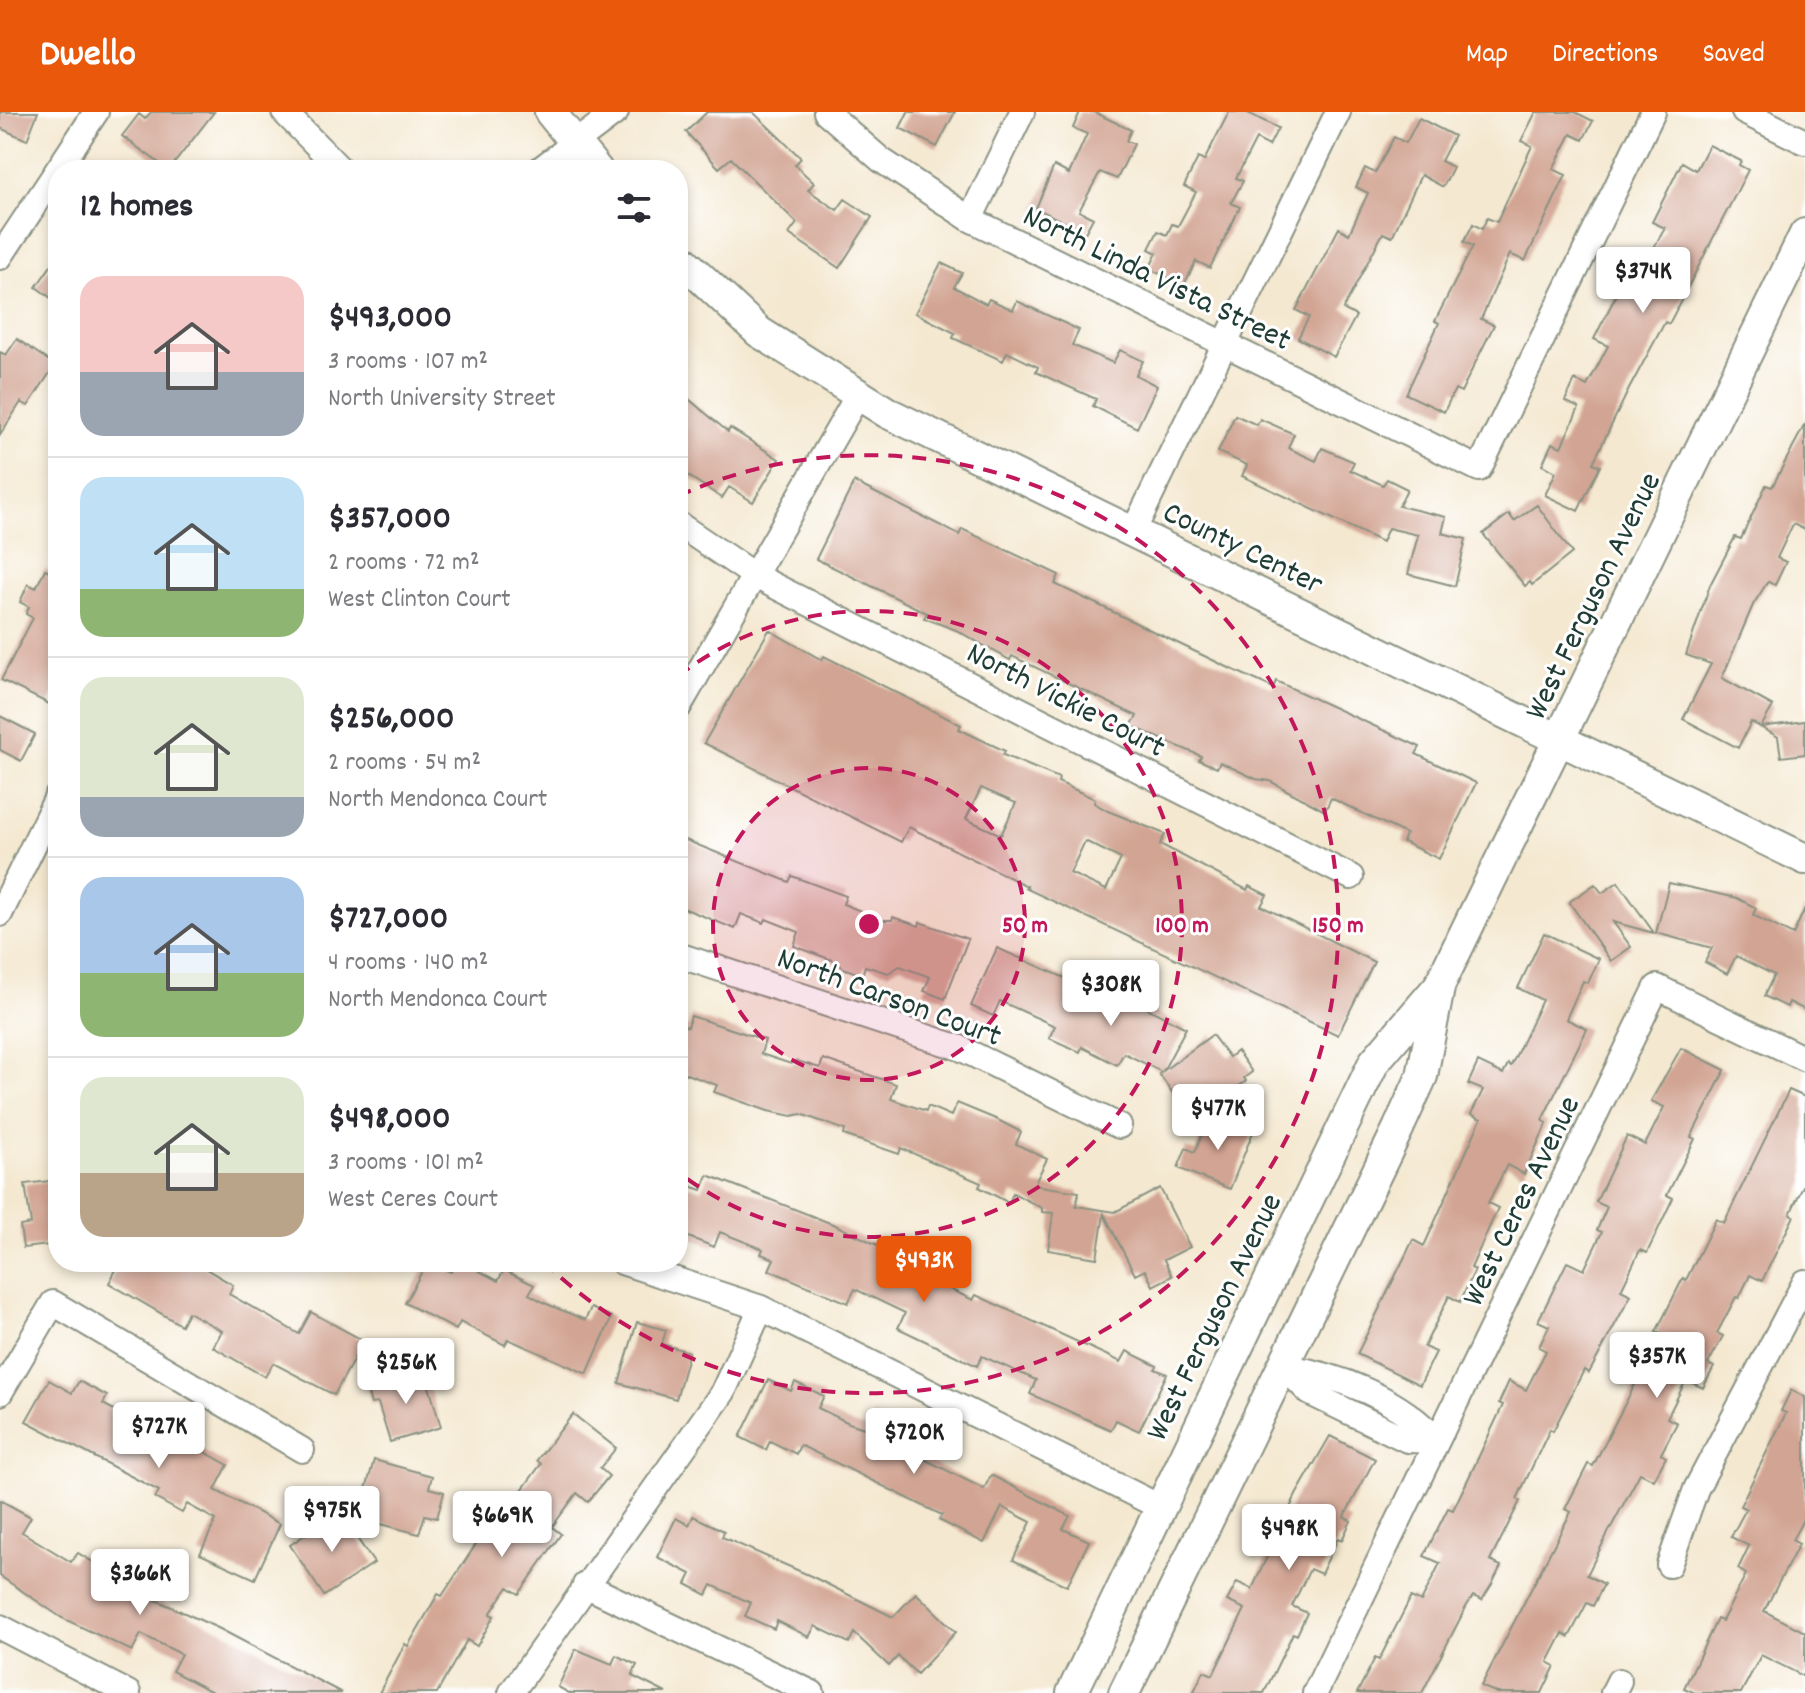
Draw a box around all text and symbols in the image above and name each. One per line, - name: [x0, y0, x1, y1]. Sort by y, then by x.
- text: Dwello: [40, 29, 136, 84]
- text: Map: [1466, 36, 1508, 76]
- text: Directions: [1552, 36, 1658, 76]
- text: Saved: [1702, 36, 1765, 76]
- text: 12 homes: [80, 184, 193, 233]
- icon: filters: [612, 186, 656, 230]
- street label: North Linda Vista Street: [1014, 196, 1298, 366]
- pin: $374K: [1587, 247, 1699, 315]
- text: $374K: [1614, 254, 1672, 291]
- text: $493,000: [328, 295, 452, 344]
- icon: home: [144, 308, 240, 404]
- text: 3 rooms · 107 m²: [328, 344, 488, 381]
- text: North University Street: [328, 381, 556, 418]
- street label: West Ferguson Avenue: [1516, 466, 1675, 729]
- street label: County Center: [1154, 492, 1330, 609]
- text: $357,000: [328, 496, 451, 545]
- icon: home: [144, 509, 240, 605]
- text: 2 rooms · 72 m²: [328, 545, 479, 582]
- text: West Clinton Court: [328, 582, 511, 619]
- street label: North Vickie Court: [957, 633, 1172, 772]
- text: $256,000: [328, 696, 455, 745]
- icon: home: [144, 709, 240, 805]
- text: 2 rooms · 54 m²: [328, 745, 481, 782]
- text: North Mendonca Court: [328, 782, 547, 819]
- text: $727,000: [328, 896, 448, 945]
- icon: home: [144, 909, 240, 1005]
- centre of rings: [855, 910, 883, 938]
- text: 50 m: [1002, 910, 1048, 944]
- text: 100 m: [1155, 910, 1209, 944]
- text: 150 m: [1312, 910, 1364, 944]
- street label: North Carson Court: [770, 938, 1007, 1062]
- text: 4 rooms · 140 m²: [328, 945, 488, 982]
- pin: $308K: [1055, 960, 1167, 1028]
- text: $308K: [1080, 967, 1142, 1004]
- text: North Mendonca Court: [328, 982, 547, 1019]
- pin: $477K: [1162, 1084, 1274, 1152]
- street label: West Ceres Avenue: [1453, 1089, 1594, 1315]
- text: $477K: [1190, 1091, 1246, 1128]
- text: $498,000: [328, 1096, 451, 1145]
- icon: home: [144, 1109, 240, 1205]
- text: 3 rooms · 101 m²: [328, 1145, 484, 1182]
- text: West Ceres Court: [328, 1182, 498, 1219]
- street label: West Ferguson Avenue: [1137, 1187, 1296, 1450]
- pin: $493K: [868, 1236, 980, 1304]
- text: $493K: [894, 1243, 954, 1280]
- pin: $357K: [1601, 1332, 1713, 1400]
- pin: $256K: [350, 1338, 462, 1406]
- text: $357K: [1628, 1339, 1686, 1376]
- text: $256K: [375, 1345, 437, 1382]
- pin: $727K: [103, 1402, 215, 1470]
- pin: $720K: [858, 1408, 970, 1476]
- text: $727K: [131, 1409, 187, 1446]
- text: $720K: [884, 1415, 944, 1452]
- pin: $975K: [276, 1486, 388, 1554]
- pin: $669K: [446, 1491, 558, 1559]
- text: $975K: [302, 1493, 362, 1530]
- text: $669K: [471, 1498, 533, 1535]
- pin: $498K: [1233, 1504, 1345, 1572]
- text: $498K: [1260, 1511, 1318, 1548]
- pin: $366K: [84, 1549, 196, 1617]
- text: $366K: [109, 1556, 171, 1593]

